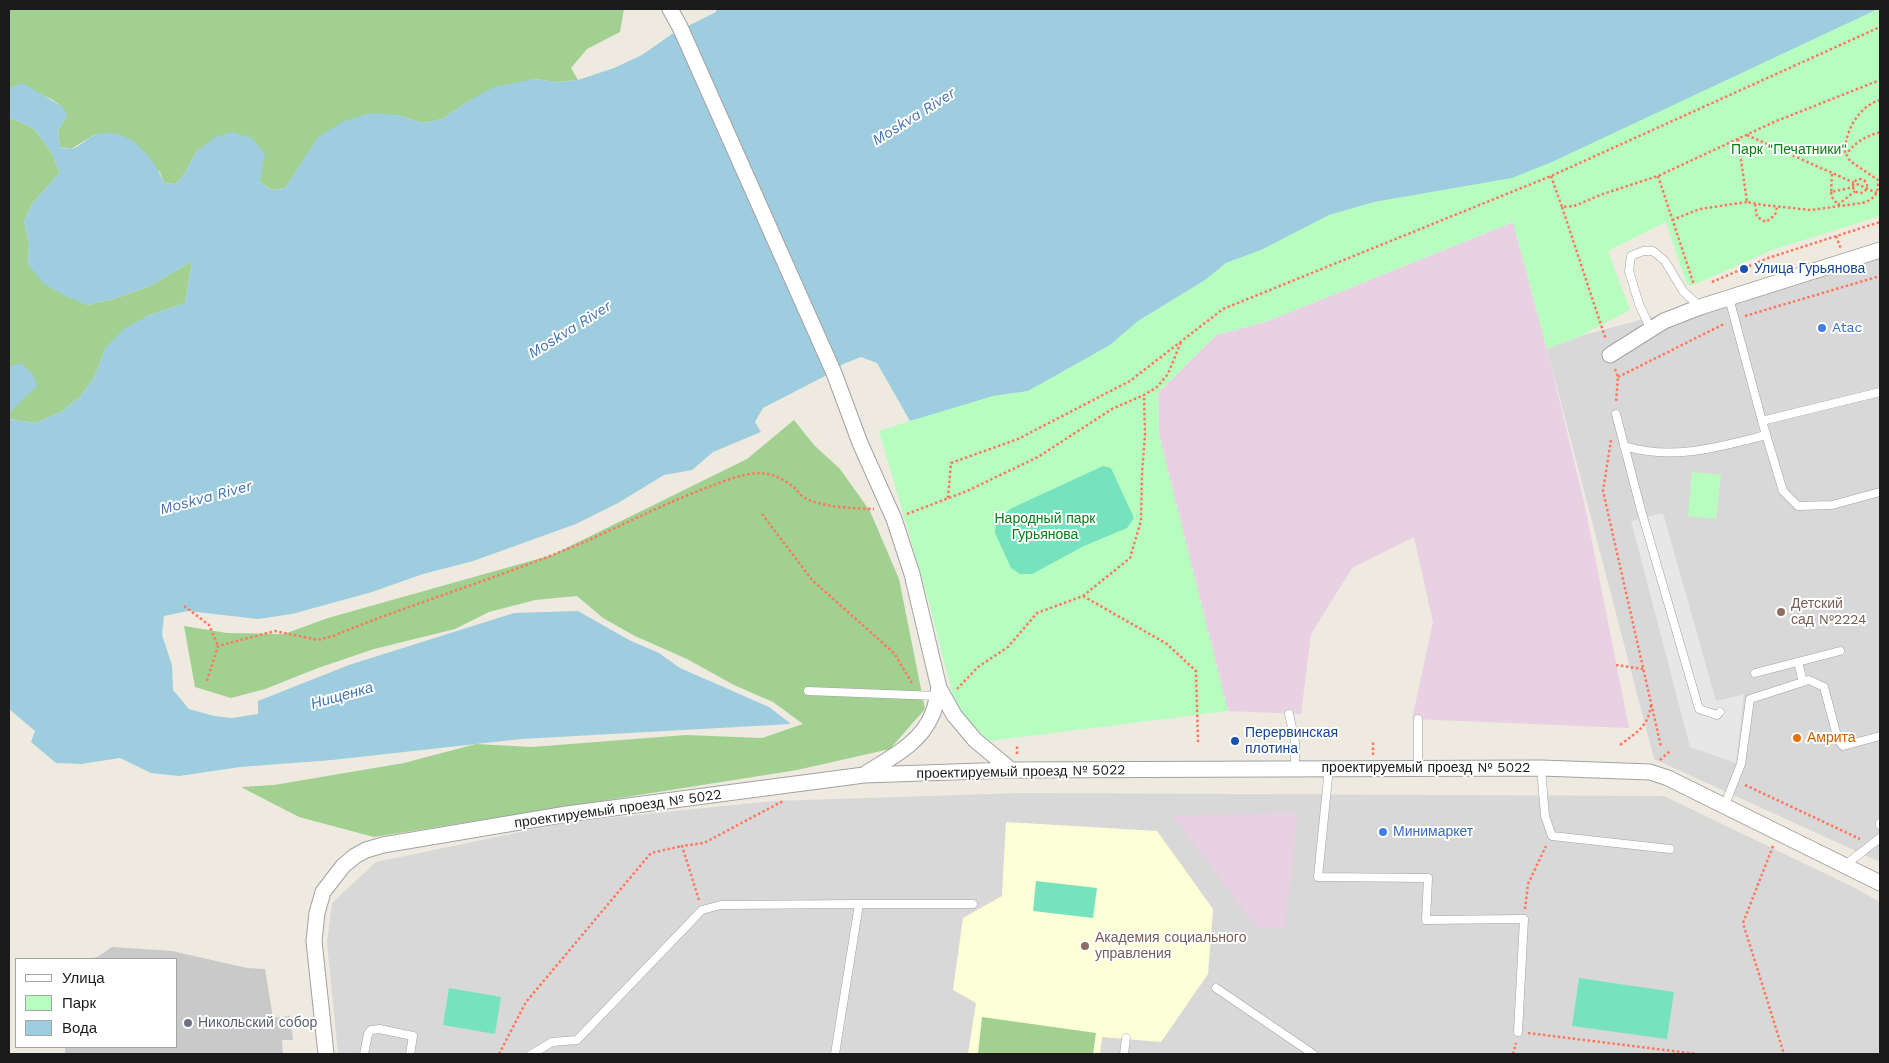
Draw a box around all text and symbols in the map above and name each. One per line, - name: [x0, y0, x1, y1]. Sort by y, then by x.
- water label: Moskva River: [869, 84, 959, 150]
- park label: Парк "Печатники": [1731, 142, 1847, 158]
- place label: Улица Гурьянова: [1754, 261, 1865, 277]
- marker: Улица Гурьянова: [1738, 263, 1750, 275]
- water label: Moskva River: [525, 297, 615, 363]
- place label: Atac: [1832, 320, 1862, 336]
- marker: Atac: [1816, 322, 1828, 334]
- water label: Moskva River: [158, 477, 254, 519]
- park label: Народный парк Гурьянова: [995, 511, 1095, 544]
- place label: Детский сад №2224: [1791, 596, 1867, 628]
- marker: Детский сад №2224: [1775, 606, 1787, 618]
- water label: Нищенка: [309, 679, 375, 713]
- place label: Перервинская плотина: [1245, 725, 1338, 758]
- place label: Амрита: [1807, 730, 1856, 746]
- marker: Амрита: [1791, 732, 1803, 744]
- marker: Перервинская плотина: [1229, 735, 1241, 747]
- street label: проектируемый проезд № 5022: [1322, 760, 1530, 776]
- street label: проектируемый проезд № 5022: [916, 762, 1126, 782]
- street label: проектируемый проезд № 5022: [513, 786, 723, 832]
- place label: Минимаркет: [1393, 824, 1473, 840]
- marker: Минимаркет: [1377, 826, 1389, 838]
- place label: Академия социального управления: [1095, 930, 1246, 962]
- marker: Академия социального управления: [1079, 940, 1091, 952]
- legend: [15, 958, 178, 1048]
- text: Улица: [62, 969, 105, 987]
- text: Парк: [62, 994, 96, 1012]
- place label: Никольский собор: [198, 1015, 317, 1031]
- marker: Никольский собор: [182, 1017, 194, 1029]
- text: Вода: [62, 1019, 97, 1037]

